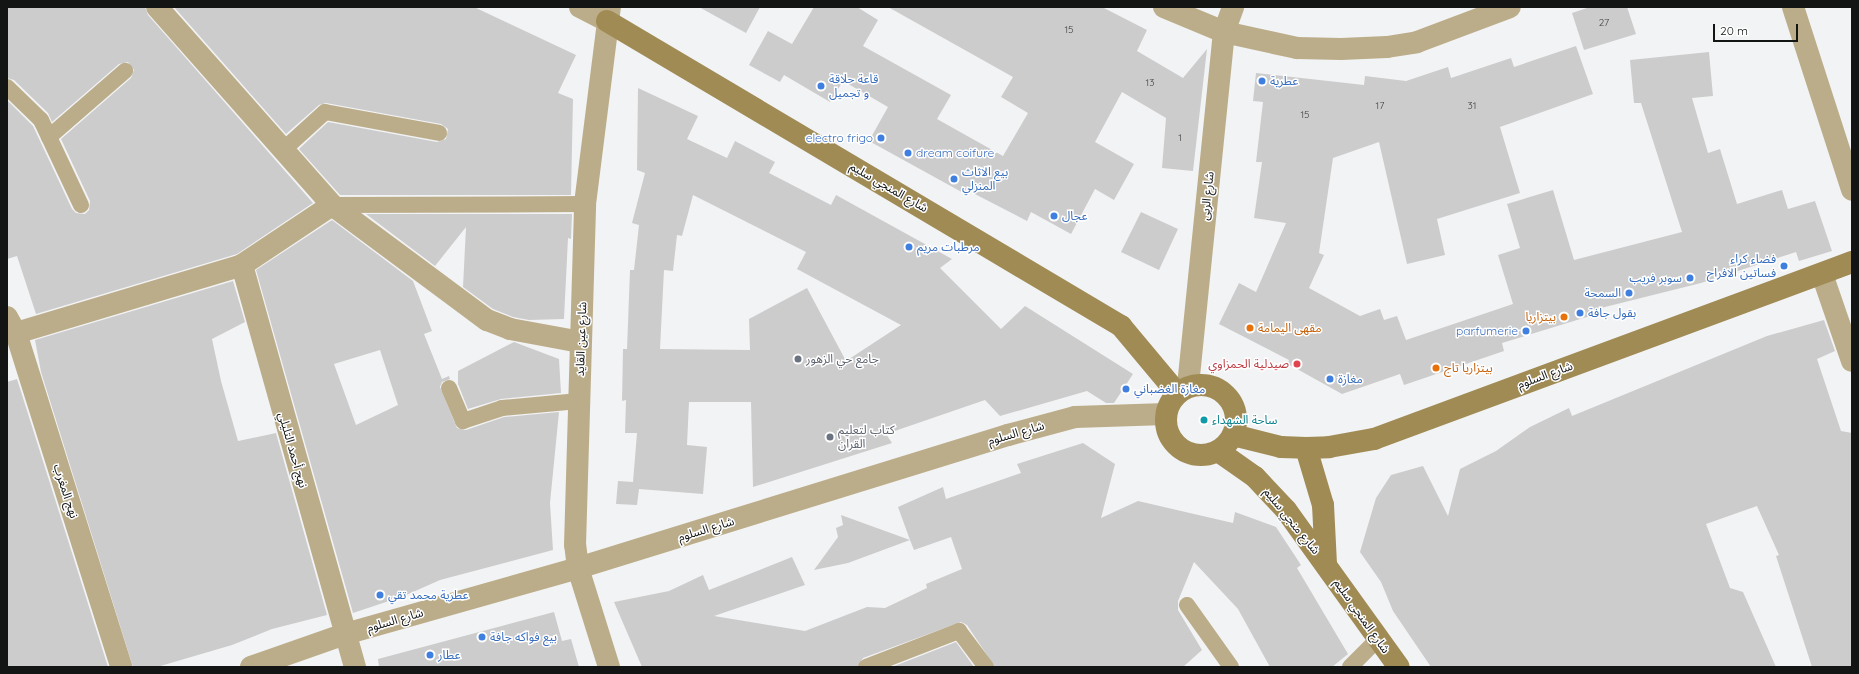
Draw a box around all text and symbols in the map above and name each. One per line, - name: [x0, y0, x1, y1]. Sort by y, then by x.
- scale bar: [1715, 16, 1800, 42]
- house number: 27: [1599, 17, 1609, 29]
- text: 20 m: [1720, 23, 1748, 38]
- house number: 15: [1064, 24, 1074, 36]
- place label: قاعة حلاقة و تجميل: [829, 72, 878, 100]
- place label: عطرية: [1270, 74, 1298, 88]
- marker: عطرية: [1257, 76, 1267, 86]
- house number: 13: [1146, 77, 1154, 89]
- marker: قاعة حلاقة و تجميل: [816, 81, 826, 91]
- house number: 17: [1376, 100, 1384, 112]
- house number: 31: [1468, 100, 1476, 112]
- house number: 15: [1300, 109, 1310, 121]
- place label: electro frigo: [806, 131, 873, 145]
- house number: 1: [1178, 132, 1182, 144]
- marker: electro frigo: [876, 133, 886, 143]
- place label: dream coifure: [916, 146, 994, 160]
- marker: dream coifure: [903, 148, 913, 158]
- street label: شارع المنجي سليم: [847, 159, 931, 215]
- place label: بيع الاثاث المنزلي: [962, 165, 1008, 193]
- street label: شارع الربى: [1197, 171, 1217, 221]
- marker: بيع الاثاث المنزلي: [949, 174, 959, 184]
- place label: عجال: [1062, 209, 1088, 223]
- marker: عجال: [1049, 211, 1059, 221]
- place label: مرطبات مريم: [917, 240, 980, 254]
- marker: مرطبات مريم: [904, 242, 914, 252]
- place label: فضاء كراء فساتين الافراح: [1707, 252, 1776, 280]
- marker: فضاء كراء فساتين الافراح: [1779, 261, 1789, 271]
- place label: سوبر فريب: [1629, 271, 1682, 285]
- marker: سوبر فريب: [1685, 273, 1695, 283]
- place label: السمحة: [1584, 286, 1621, 300]
- marker: السمحة: [1624, 288, 1634, 298]
- street label: شارع عين القايد: [573, 301, 589, 377]
- place label: بقول جافة: [1588, 306, 1636, 320]
- marker: بقول جافة: [1575, 308, 1585, 318]
- place label: بيتزاريا: [1525, 310, 1556, 324]
- marker: بيتزاريا: [1559, 312, 1569, 322]
- place label: مقهى اليمامة: [1258, 321, 1321, 335]
- marker: مقهى اليمامة: [1245, 323, 1255, 333]
- place label: parfumerie: [1456, 324, 1518, 338]
- marker: parfumerie: [1521, 326, 1531, 336]
- place label: جامع حي الزهور: [806, 352, 879, 366]
- marker: جامع حي الزهور: [793, 354, 803, 364]
- place label: صيدلية الحمزاوي: [1208, 357, 1289, 371]
- street label: شارع السلوم: [1515, 358, 1575, 392]
- marker: صيدلية الحمزاوي: [1292, 359, 1302, 369]
- place label: بيتزاريا تاج: [1444, 361, 1493, 375]
- marker: بيتزاريا تاج: [1431, 363, 1441, 373]
- place label: مغازة: [1338, 372, 1363, 386]
- marker: مغازة: [1325, 374, 1335, 384]
- place label: مغازة الغضباني: [1134, 382, 1205, 396]
- marker: مغازة الغضباني: [1121, 384, 1131, 394]
- street label: نهج أحمد التليلي: [275, 411, 311, 489]
- place label: ساحة الشهداء: [1212, 413, 1278, 427]
- marker: ساحة الشهداء: [1199, 415, 1209, 425]
- street label: شارع السلوم: [986, 418, 1046, 448]
- place label: كتاب لتعليم القران: [838, 423, 895, 451]
- marker: كتاب لتعليم القران: [825, 432, 835, 442]
- street label: نهج المغرب: [50, 462, 82, 520]
- street label: شارع منجي سليم: [1261, 485, 1323, 557]
- street label: شارع السلوم: [676, 514, 736, 544]
- street label: شارع المنجي سليم: [1331, 576, 1393, 656]
- place label: عطرية محمد تقي: [388, 588, 469, 602]
- marker: عطرية محمد تقي: [375, 590, 385, 600]
- street label: شارع السلوم: [365, 605, 425, 635]
- place label: بيع فواكه جافة: [490, 630, 557, 644]
- marker: بيع فواكه جافة: [477, 632, 487, 642]
- place label: عطار: [438, 648, 460, 662]
- marker: عطار: [425, 650, 435, 660]

